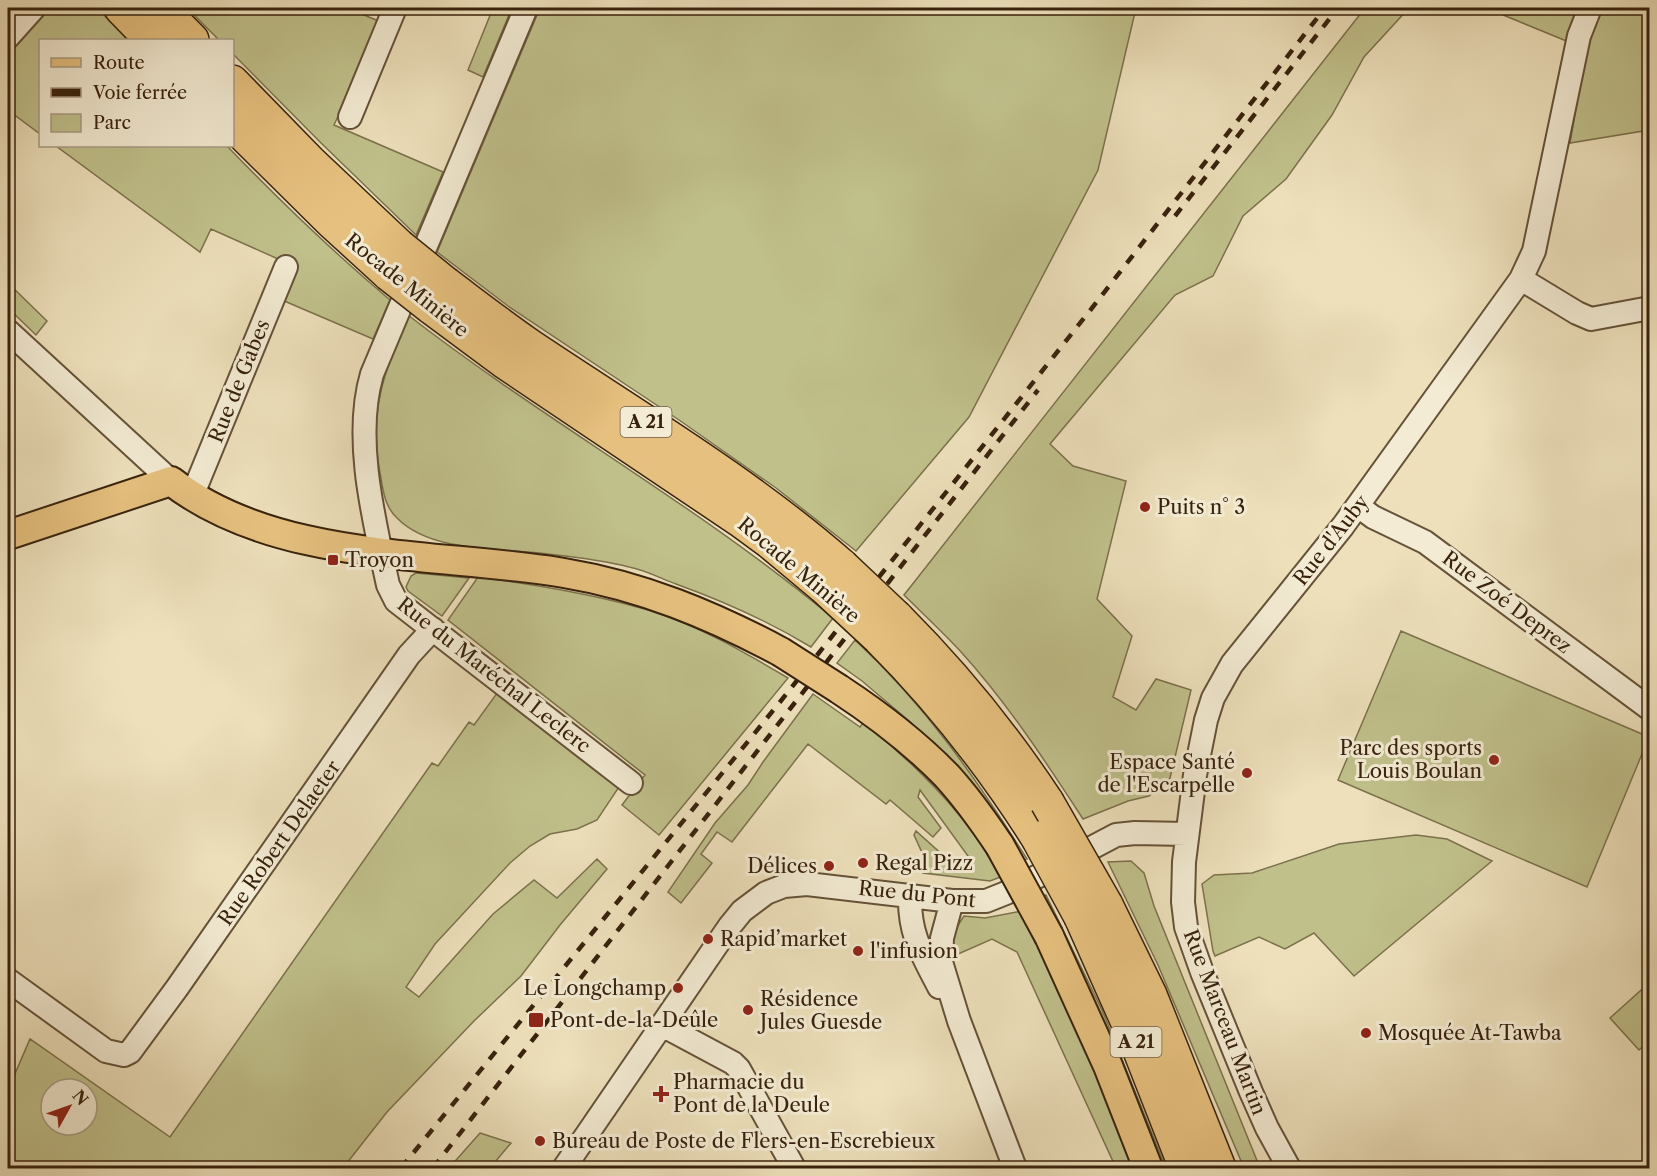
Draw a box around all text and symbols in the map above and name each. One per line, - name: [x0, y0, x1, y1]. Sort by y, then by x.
- legend: [39, 39, 234, 147]
- text: Route: [93, 52, 145, 74]
- text: Voie ferrée: [92, 82, 187, 104]
- text: Parc: [93, 112, 131, 134]
- street label: Rocade Minière: [340, 228, 474, 342]
- street label: Rue de Gabes: [203, 316, 275, 446]
- road number: A 21: [620, 407, 672, 437]
- street label: Rue d'Auby: [1288, 489, 1374, 590]
- place label: Puits n° 3: [1157, 495, 1245, 519]
- marker: Puits n° 3: [1138, 500, 1152, 514]
- street label: Rocade Minière: [733, 512, 865, 628]
- street label: Rue Zoé Deprez: [1438, 546, 1576, 658]
- place label: Troyon: [345, 548, 414, 572]
- marker: Troyon: [326, 553, 340, 567]
- street label: Rue du Maréchal Leclerc: [393, 592, 595, 758]
- place label: Parc des sports Louis Boulan: [1340, 736, 1482, 783]
- place label: Espace Santé de l'Escarpelle: [1097, 750, 1235, 797]
- marker: Parc des sports Louis Boulan: [1487, 753, 1501, 767]
- street label: Rue Robert Delaeter: [213, 755, 345, 930]
- marker: Espace Santé de l'Escarpelle: [1240, 766, 1254, 780]
- place label: Regal Pizz: [875, 851, 973, 875]
- place label: Délices: [747, 854, 817, 878]
- marker: Regal Pizz: [856, 856, 870, 870]
- marker: Délices: [822, 859, 836, 873]
- street label: Rue du Pont: [857, 876, 977, 912]
- street label: Rue Marceau Martin: [1179, 926, 1272, 1119]
- place label: Rapid’market: [720, 927, 847, 951]
- marker: Rapid’market: [701, 932, 715, 946]
- place label: l'infusion: [870, 939, 958, 963]
- marker: l'infusion: [851, 944, 865, 958]
- place label: Le Longchamp: [524, 976, 666, 1000]
- marker: Le Longchamp: [671, 981, 685, 995]
- place label: Résidence Jules Guesde: [757, 987, 882, 1034]
- marker: Résidence Jules Guesde: [741, 1003, 755, 1017]
- place label: Pont-de-la-Deûle: [550, 1008, 718, 1032]
- marker: Pont-de-la-Deûle: [527, 1011, 545, 1029]
- place label: Mosquée At-Tawba: [1378, 1021, 1562, 1045]
- marker: Mosquée At-Tawba: [1359, 1026, 1373, 1040]
- road number: A 21: [1110, 1027, 1162, 1057]
- place label: Pharmacie du Pont de la Deule: [673, 1070, 830, 1117]
- north arrow: [39, 1077, 99, 1137]
- text: N: [68, 1086, 93, 1109]
- marker: Pharmacie du Pont de la Deule: [654, 1087, 668, 1101]
- place label: Bureau de Poste de Flers-en-Escrebieux: [552, 1129, 936, 1153]
- marker: Bureau de Poste de Flers-en-Escrebieux: [533, 1134, 547, 1148]

